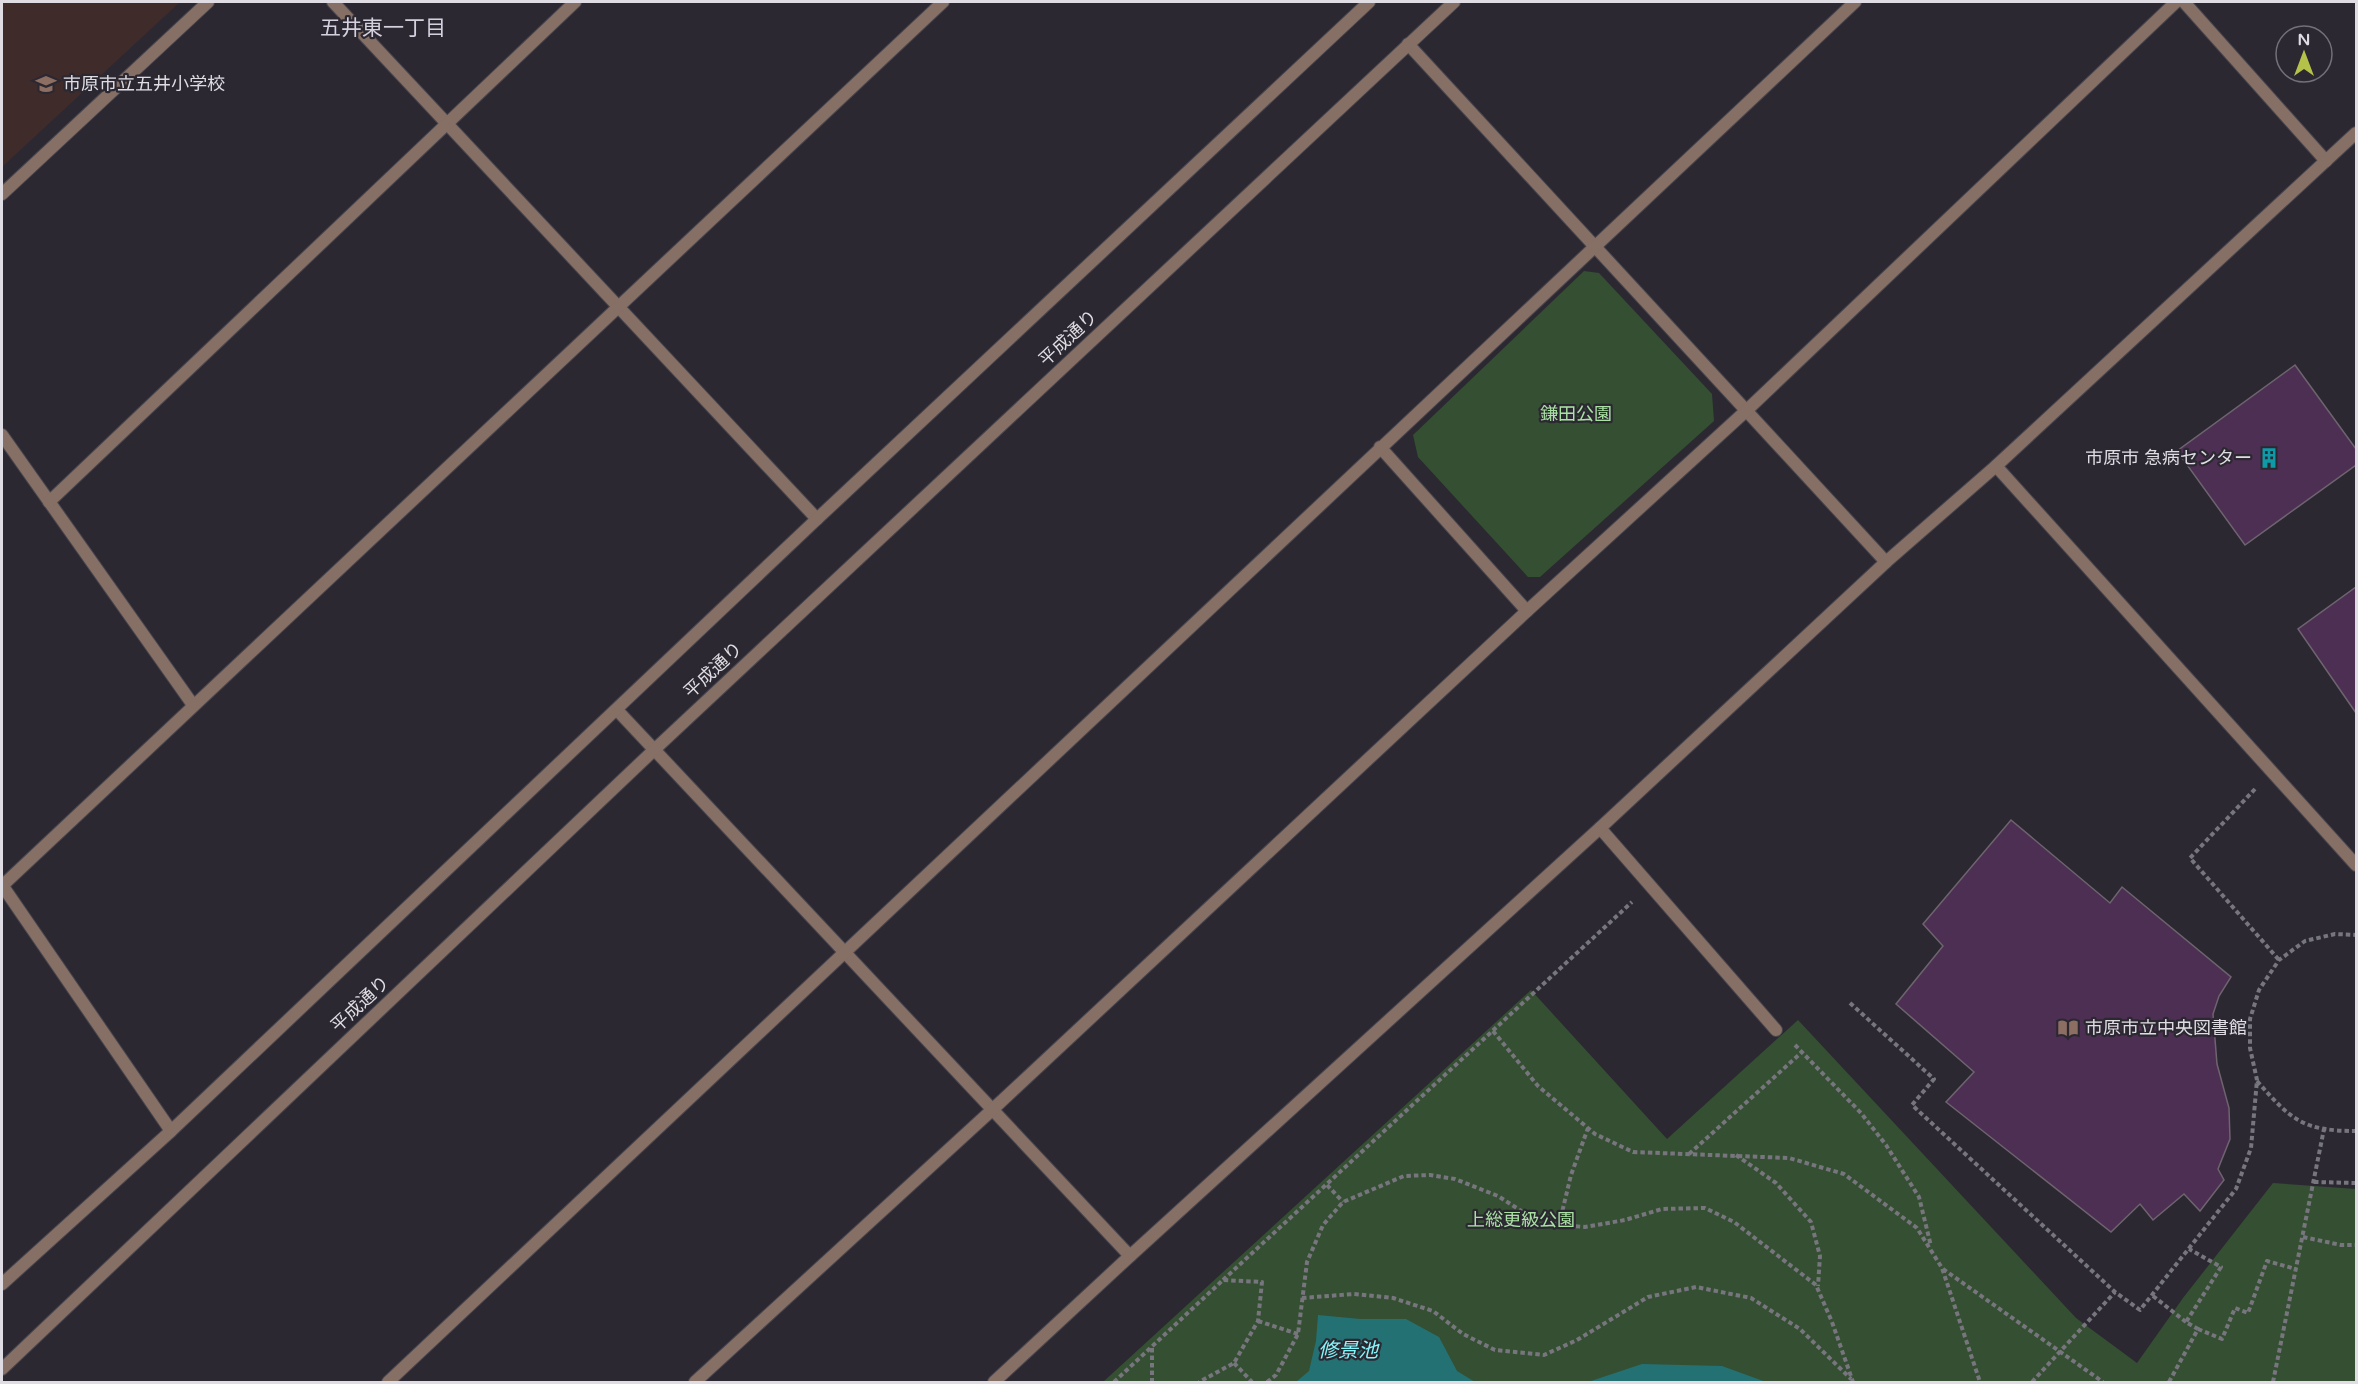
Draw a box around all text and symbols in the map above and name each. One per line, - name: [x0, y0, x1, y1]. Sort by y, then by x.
- district label: 五井東一丁目: [320, 16, 446, 41]
- north arrow: [2274, 24, 2334, 84]
- text: N: [2298, 30, 2310, 50]
- school or university icon: 市原市立五井小学校: [34, 72, 58, 96]
- place label: 市原市立五井小学校: [63, 73, 225, 95]
- street label: 平成通り: [1034, 305, 1102, 371]
- park label: 鎌田公園: [1540, 403, 1612, 425]
- building icon: 市原市 急病センター: [2257, 446, 2281, 470]
- place label: 市原市 急病センター: [2085, 447, 2252, 469]
- street label: 平成通り: [679, 637, 747, 703]
- street label: 平成通り: [326, 971, 394, 1037]
- library icon: 市原市立中央図書館: [2056, 1016, 2080, 1040]
- place label: 市原市立中央図書館: [2085, 1017, 2247, 1039]
- park label: 上総更級公園: [1467, 1209, 1575, 1231]
- water label: 修景池: [1318, 1339, 1380, 1363]

